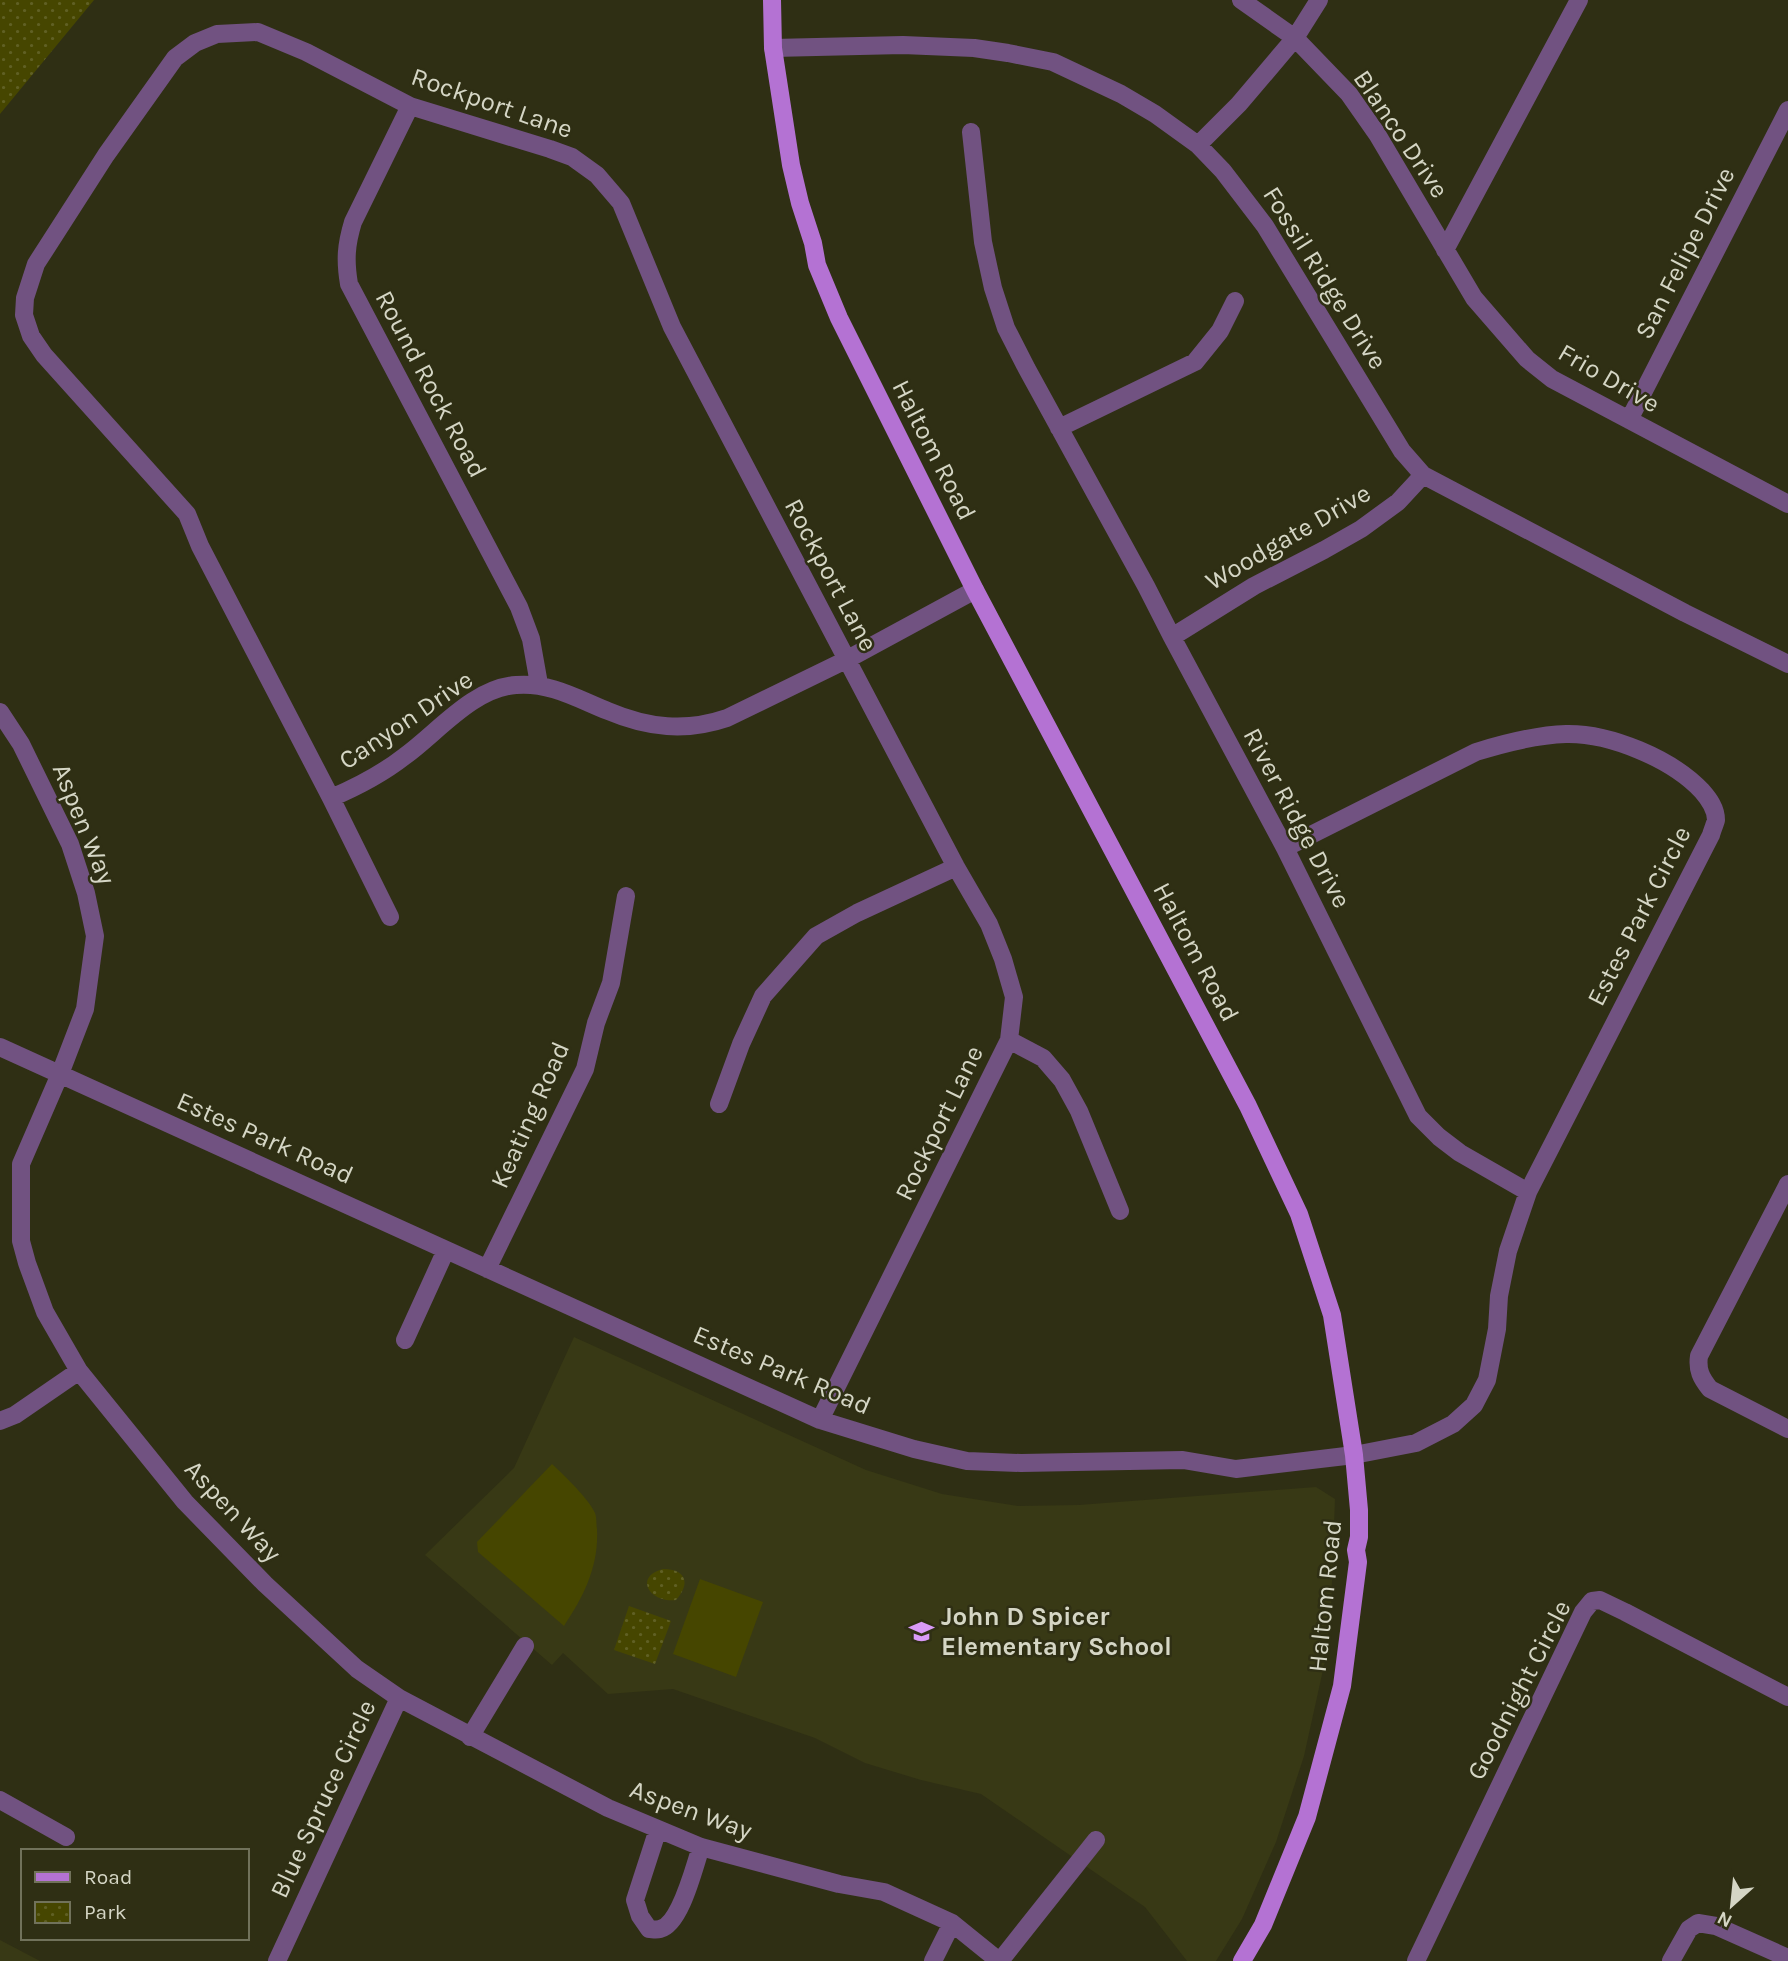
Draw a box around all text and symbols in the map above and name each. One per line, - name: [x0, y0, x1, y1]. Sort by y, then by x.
- street label: Rockport Lane: [407, 61, 577, 145]
- street label: Blanco Drive: [1347, 64, 1455, 204]
- street label: San Felipe Drive: [1628, 162, 1742, 344]
- street label: Fossil Ridge Drive: [1256, 181, 1394, 375]
- street label: Round Rock Road: [369, 285, 493, 483]
- street label: Frio Drive: [1553, 337, 1665, 419]
- street label: Haltom Road: [885, 375, 983, 525]
- street label: Woodgate Drive: [1200, 477, 1376, 597]
- street label: Rockport Lane: [778, 493, 884, 657]
- street label: Canyon Drive: [333, 664, 479, 776]
- street label: River Ridge Drive: [1236, 723, 1358, 913]
- street label: Aspen Way: [46, 759, 122, 889]
- street label: Estes Park Circle: [1580, 821, 1698, 1011]
- street label: Haltom Road: [1146, 877, 1246, 1027]
- street label: Keating Road: [484, 1037, 576, 1193]
- street label: Rockport Lane: [888, 1040, 990, 1206]
- street label: Estes Park Road: [172, 1085, 358, 1191]
- street label: Estes Park Road: [688, 1319, 876, 1421]
- street label: Aspen Way: [178, 1454, 288, 1568]
- street label: Haltom Road: [1302, 1518, 1348, 1674]
- street label: Goodnight Circle: [1460, 1595, 1578, 1785]
- place label: John D Spicer Elementary School: [941, 1601, 1172, 1662]
- school or university icon: John D Spicer Elementary School: [907, 1617, 935, 1645]
- street label: Blue Spruce Circle: [264, 1695, 382, 1903]
- street label: Aspen Way: [626, 1774, 756, 1846]
- legend: [21, 1849, 248, 1940]
- text: Road: [84, 1865, 132, 1889]
- north arrow: [1697, 1870, 1767, 1940]
- text: Park: [84, 1900, 127, 1924]
- text: N: [1714, 1906, 1736, 1932]

